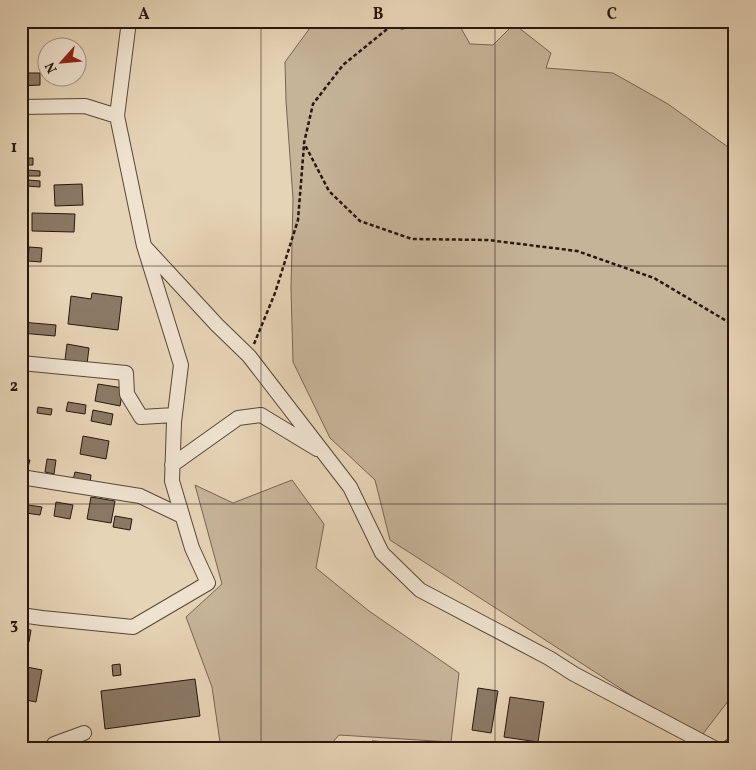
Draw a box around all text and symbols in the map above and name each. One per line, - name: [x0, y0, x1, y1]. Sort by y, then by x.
- text: A: [138, 4, 150, 26]
- text: B: [373, 4, 384, 26]
- text: C: [607, 4, 617, 26]
- north arrow: [38, 38, 88, 88]
- text: N: [41, 58, 63, 76]
- text: 1: [11, 137, 17, 159]
- text: 2: [10, 376, 18, 398]
- text: 3: [10, 614, 18, 636]

